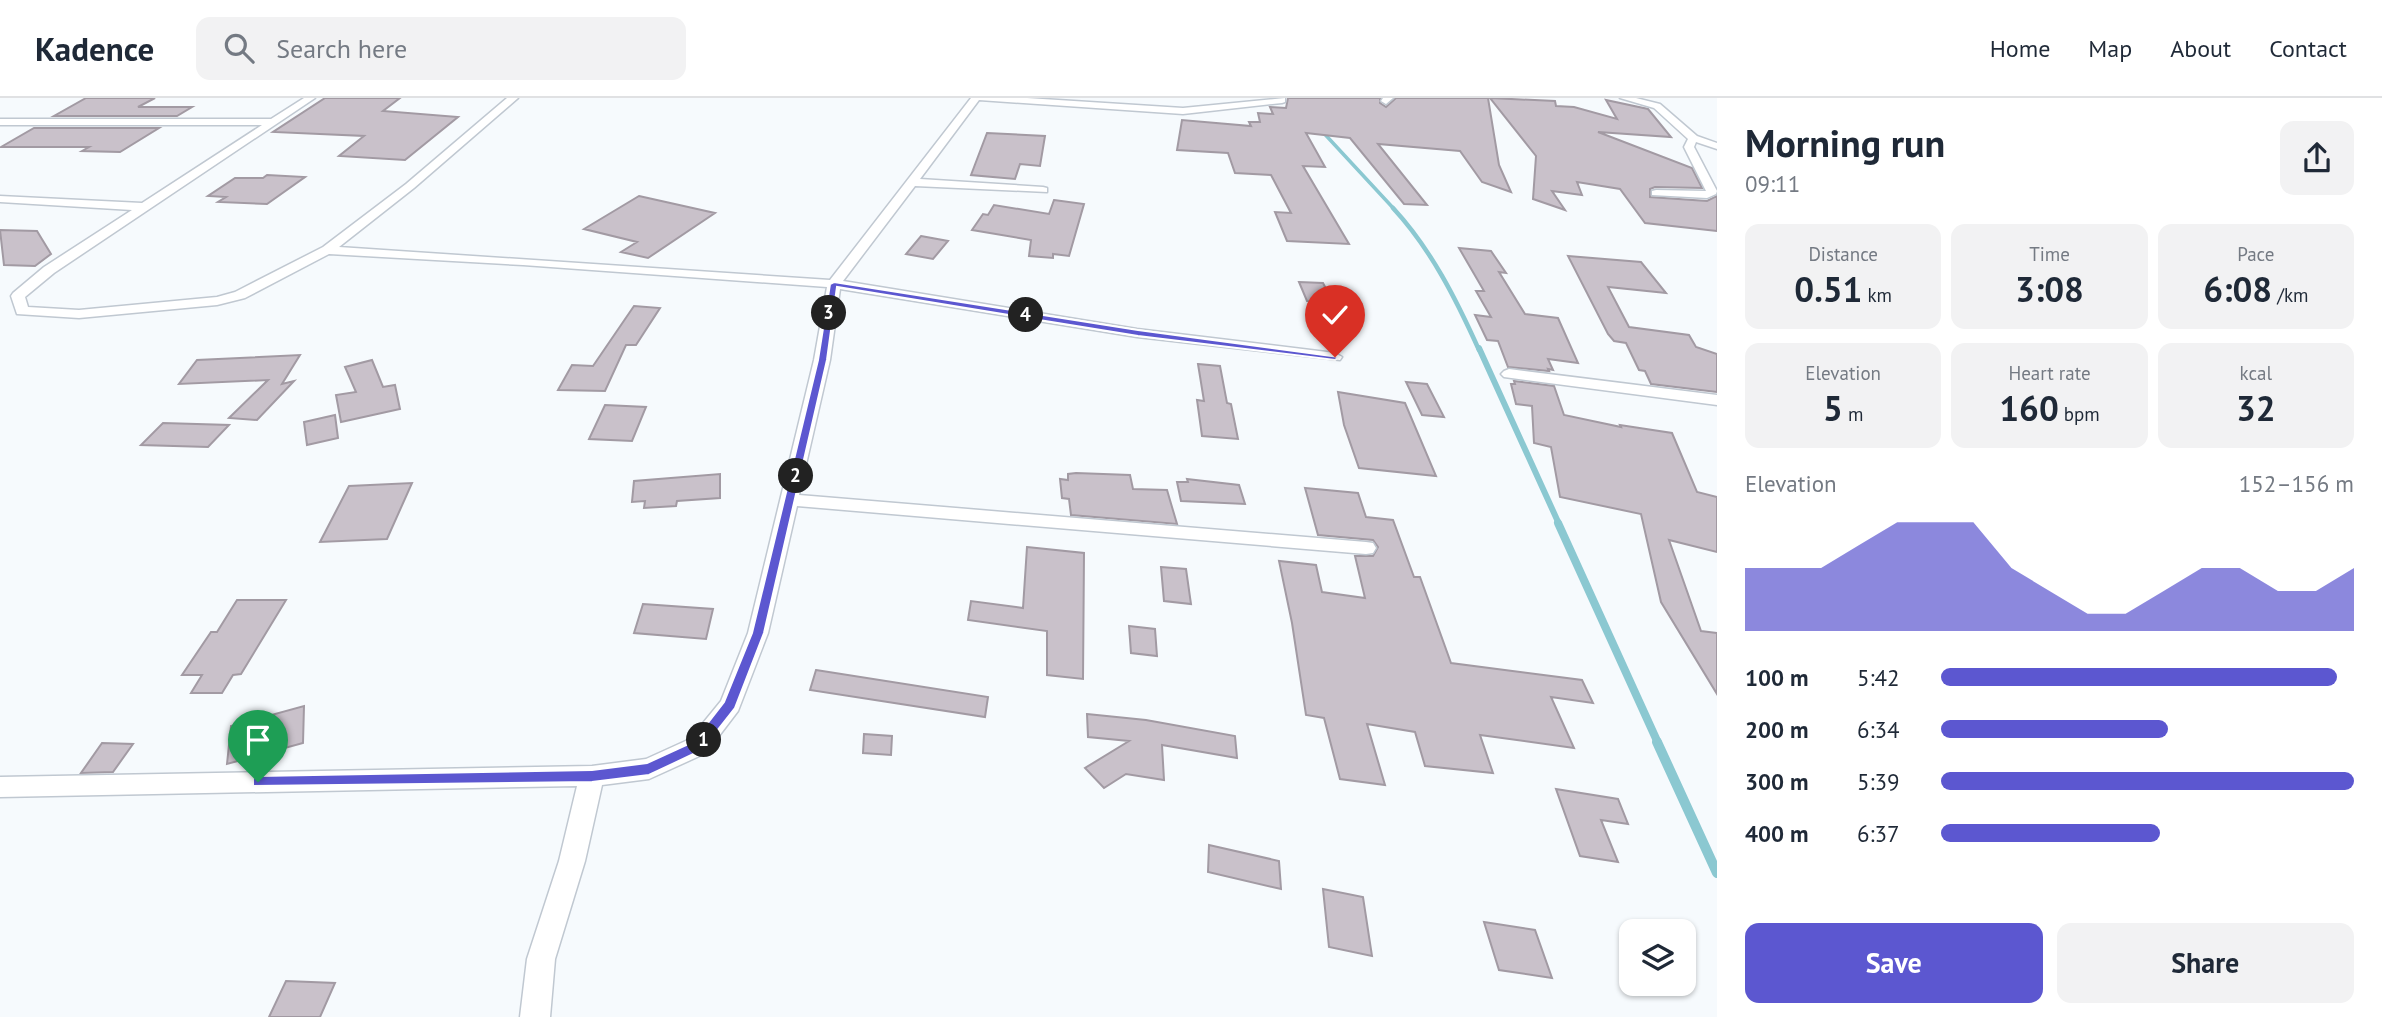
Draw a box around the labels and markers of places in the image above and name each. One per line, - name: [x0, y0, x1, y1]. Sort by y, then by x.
- pin: [1305, 285, 1365, 357]
- pin: 3: [812, 296, 846, 330]
- pin: 4: [1009, 298, 1044, 332]
- pin: 2: [778, 458, 814, 494]
- pin: [228, 710, 288, 782]
- pin: 1: [686, 722, 722, 758]

